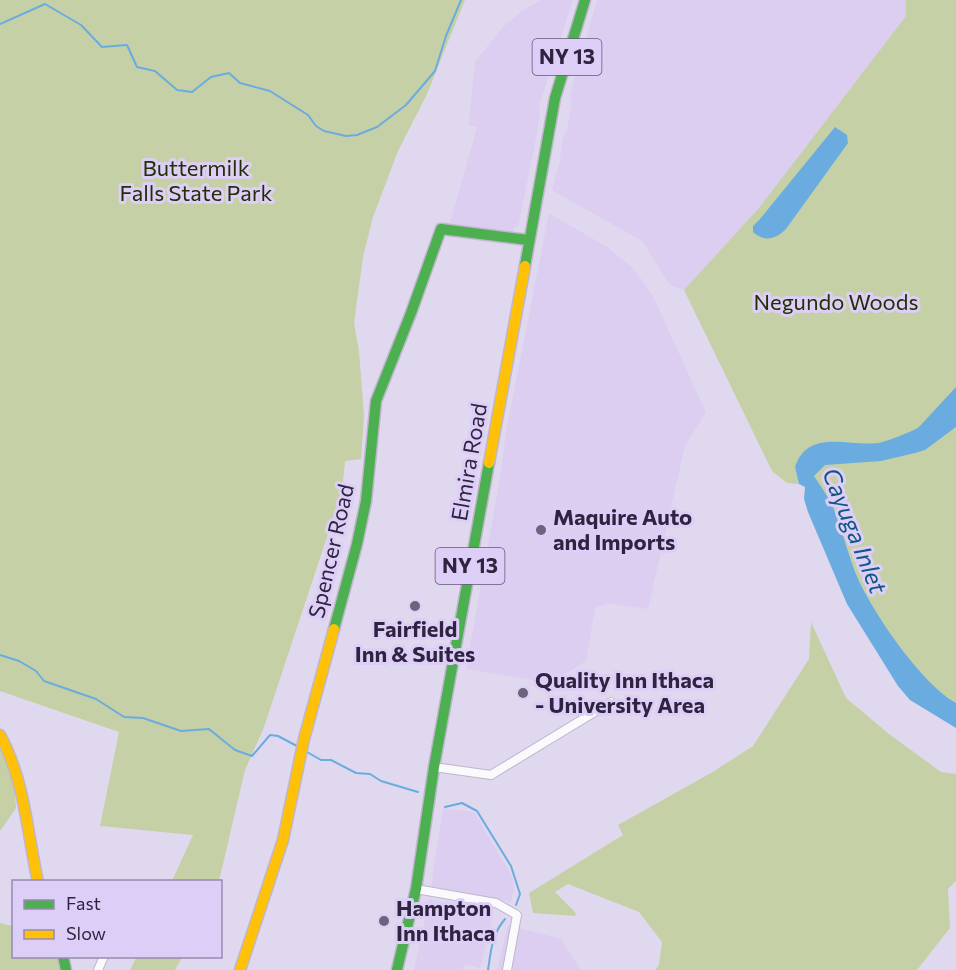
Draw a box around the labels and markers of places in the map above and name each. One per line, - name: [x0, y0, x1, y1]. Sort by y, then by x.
- place label: Maquire Auto and Imports: [553, 503, 692, 555]
- marker: Maquire Auto and Imports: [534, 523, 548, 537]
- marker: Fairfield Inn & Suites: [408, 599, 422, 613]
- place label: Fairfield Inn & Suites: [355, 615, 475, 667]
- place label: Quality Inn Ithaca - University Area: [535, 666, 714, 718]
- marker: Quality Inn Ithaca - University Area: [516, 686, 530, 700]
- place label: Hampton Inn Ithaca: [396, 894, 495, 946]
- marker: Hampton Inn Ithaca: [377, 914, 391, 928]

